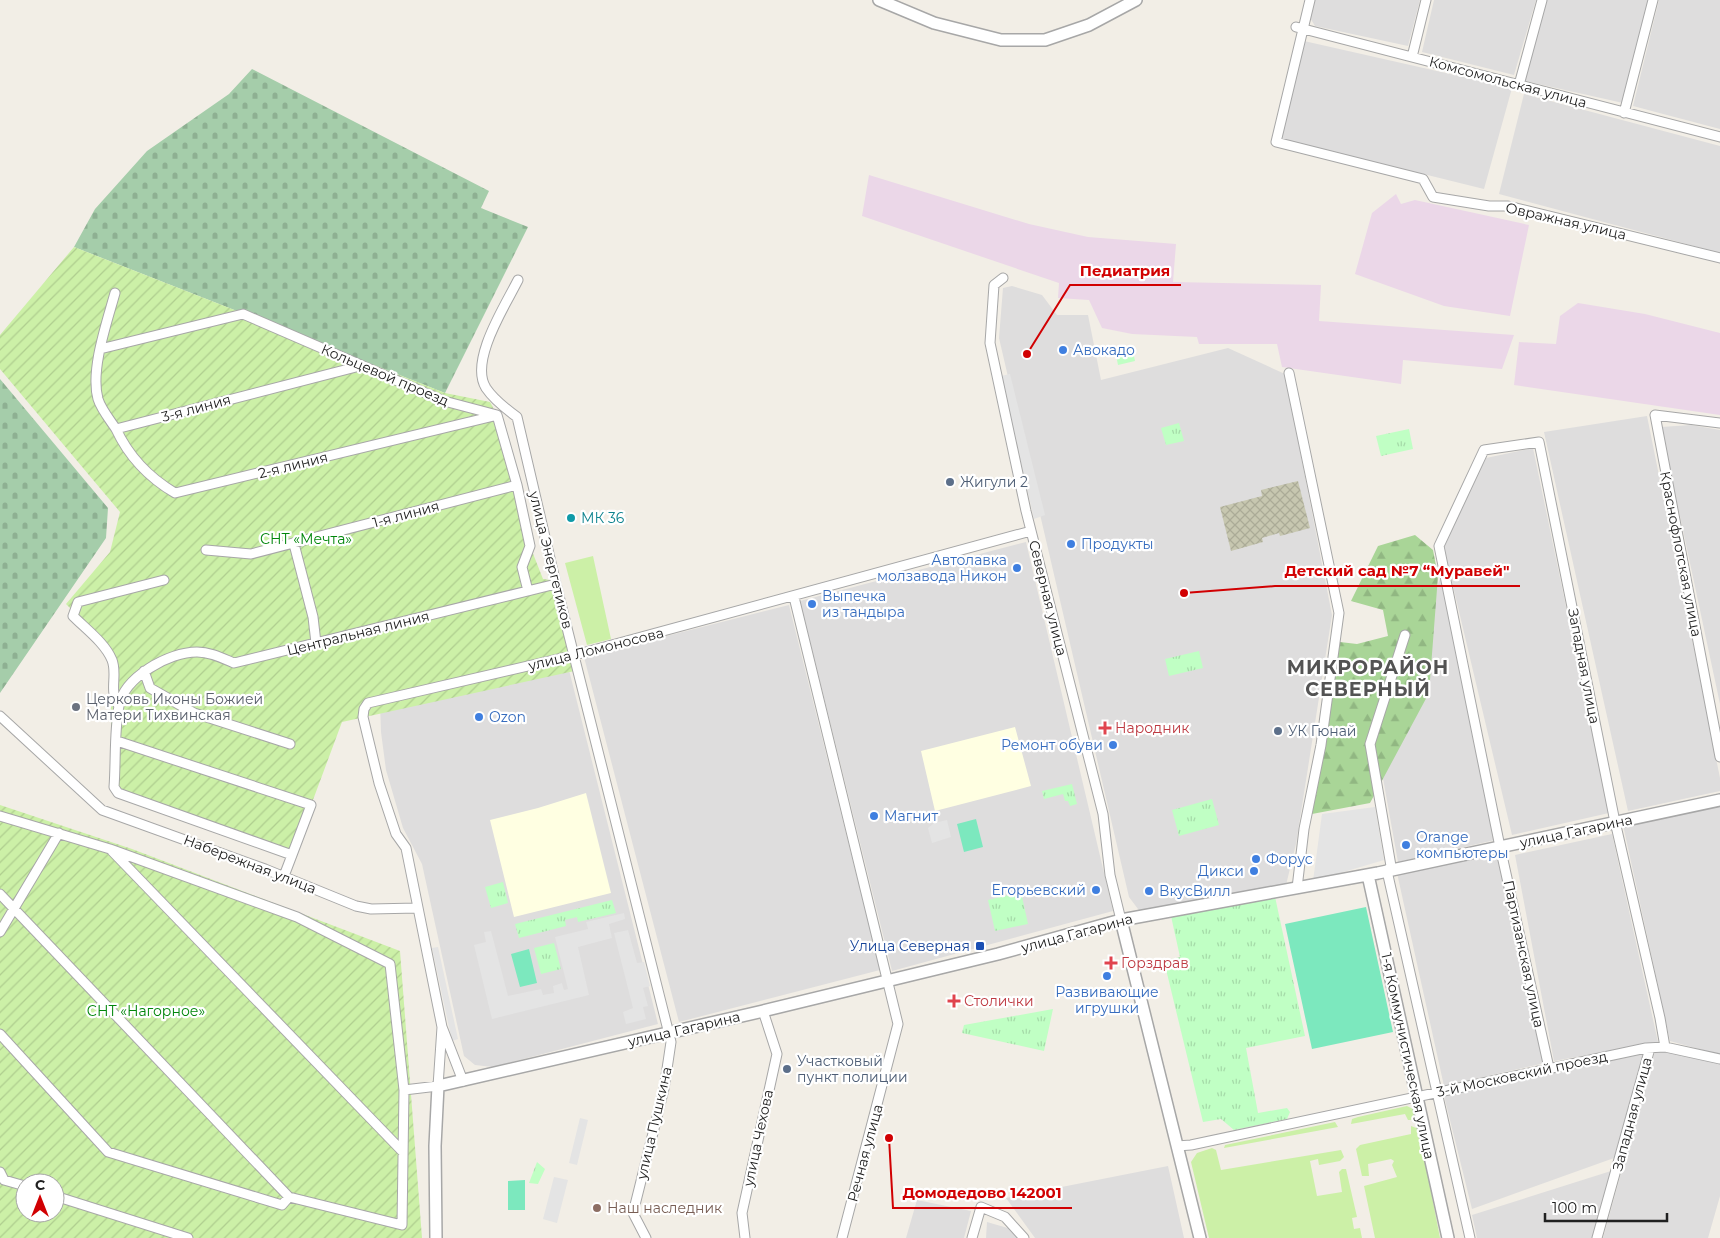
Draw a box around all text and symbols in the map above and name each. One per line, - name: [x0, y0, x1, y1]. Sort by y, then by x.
- street label: Комсомольская улица: [1427, 52, 1589, 112]
- street label: Овражная улица: [1504, 198, 1628, 244]
- callout: Педиатрия: [1070, 255, 1181, 285]
- text: Педиатрия: [1080, 261, 1170, 280]
- street label: Кольцевой проезд: [318, 340, 452, 410]
- place label: Авокадо: [1073, 341, 1135, 359]
- marker: Авокадо: [1057, 344, 1069, 356]
- street label: 3-я линия: [159, 390, 233, 426]
- street label: 2-я линия: [256, 448, 330, 482]
- street label: Краснофлотская улица: [1656, 470, 1706, 638]
- place label: Жигули 2: [960, 473, 1028, 491]
- marker: Жигули 2: [944, 476, 956, 488]
- street label: улица Энергетиков: [525, 488, 577, 631]
- street label: 1-я линия: [371, 496, 441, 532]
- place label: МК 36: [581, 509, 625, 527]
- marker: МК 36: [565, 512, 577, 524]
- park label: СНТ «Мечта»: [260, 530, 352, 548]
- place label: Продукты: [1081, 535, 1154, 553]
- street label: Северная улица: [1025, 538, 1071, 658]
- marker: Продукты: [1065, 538, 1077, 550]
- place label: Автолавка молзавода Никон: [877, 551, 1007, 585]
- callout: Детский сад №7 “Муравей": [1275, 556, 1520, 586]
- text: Детский сад №7 “Муравей": [1285, 561, 1509, 580]
- marker: Автолавка молзавода Никон: [1011, 562, 1023, 574]
- place label: Выпечка из тандыра: [822, 587, 905, 621]
- marker: Выпечка из тандыра: [806, 598, 818, 610]
- street label: Центральная линия: [285, 607, 431, 659]
- street label: Западная улица: [1564, 607, 1604, 725]
- street label: улица Ломоносова: [525, 623, 666, 675]
- district label: МИКРОРАЙОН СЕВЕРНЫЙ: [1287, 656, 1449, 701]
- place label: Церковь Иконы Божией Матери Тихвинская: [86, 690, 263, 724]
- marker: Церковь Иконы Божией Матери Тихвинская: [70, 701, 82, 713]
- place label: Ozon: [489, 708, 526, 726]
- marker: Ozon: [473, 711, 485, 723]
- place label: Народник: [1115, 719, 1189, 737]
- marker: Народник: [1099, 722, 1111, 734]
- place label: УК Гюнай: [1288, 722, 1356, 740]
- marker: УК Гюнай: [1272, 725, 1284, 737]
- place label: Ремонт обуви: [1001, 736, 1103, 754]
- marker: Ремонт обуви: [1107, 739, 1119, 751]
- place label: Магнит: [884, 807, 938, 825]
- marker: Магнит: [868, 810, 880, 822]
- street label: улица Гагарина: [1517, 810, 1634, 852]
- place label: Orange компьютеры: [1416, 828, 1509, 862]
- street label: Набережная улица: [181, 830, 319, 898]
- marker: Orange компьютеры: [1400, 839, 1412, 851]
- place label: Форус: [1266, 850, 1313, 868]
- marker: Форус: [1250, 853, 1262, 865]
- place label: Дикси: [1198, 862, 1244, 880]
- marker: Дикси: [1248, 865, 1260, 877]
- street label: Партизанская улица: [1500, 879, 1548, 1029]
- place label: Егорьевский: [992, 881, 1086, 899]
- place label: ВкусВилл: [1159, 882, 1231, 900]
- marker: Егорьевский: [1090, 884, 1102, 896]
- marker: ВкусВилл: [1143, 885, 1155, 897]
- street label: улица Гагарина: [1018, 909, 1135, 957]
- place label: Улица Северная: [850, 937, 970, 955]
- marker: Улица Северная: [974, 940, 986, 952]
- street label: 1-я Коммунистическая улица: [1377, 951, 1439, 1161]
- place label: Горздрав: [1121, 954, 1189, 972]
- marker: Горздрав: [1105, 957, 1117, 969]
- marker: Развивающие игрушки: [1101, 970, 1113, 982]
- place label: Развивающие игрушки: [1055, 983, 1159, 1017]
- place label: Столички: [964, 992, 1034, 1010]
- marker: Столички: [948, 995, 960, 1007]
- park label: СНТ «Нагорное»: [87, 1002, 205, 1020]
- street label: улица Гагарина: [625, 1007, 742, 1051]
- street label: 3-й Московский проезд: [1435, 1047, 1609, 1101]
- place label: Участковый пункт полиции: [797, 1052, 908, 1086]
- street label: Западная улица: [1608, 1055, 1656, 1173]
- marker: Участковый пункт полиции: [781, 1063, 793, 1075]
- street label: улица Пушкина: [632, 1065, 676, 1182]
- street label: улица Чехова: [739, 1088, 777, 1189]
- street label: Речная улица: [843, 1102, 887, 1204]
- north arrow: [15, 1173, 65, 1223]
- text: С: [35, 1176, 45, 1194]
- callout: Домодедово 142001: [893, 1178, 1072, 1208]
- text: Домодедово 142001: [902, 1183, 1062, 1202]
- scale bar: [1545, 1190, 1668, 1222]
- text: 100 m: [1552, 1198, 1597, 1217]
- place label: Наш наследник: [607, 1199, 722, 1217]
- marker: Наш наследник: [591, 1202, 603, 1214]

